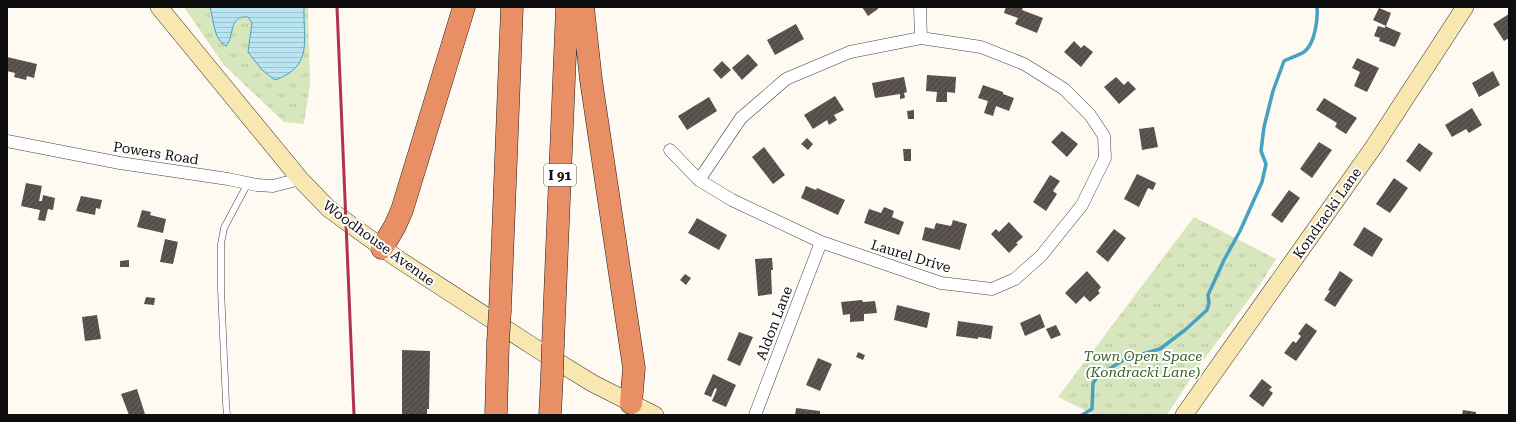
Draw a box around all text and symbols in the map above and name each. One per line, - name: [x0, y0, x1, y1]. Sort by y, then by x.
- street label: Powers Road: [112, 138, 200, 168]
- road number: I 91: [544, 164, 576, 186]
- street label: Kondracki Lane: [1290, 164, 1365, 262]
- street label: Woodhouse Avenue: [320, 197, 438, 289]
- street label: Laurel Drive: [869, 236, 953, 276]
- street label: Aldon Lane: [753, 284, 795, 362]
- park label: Town Open Space (Kondracki Lane): [1084, 348, 1202, 380]

